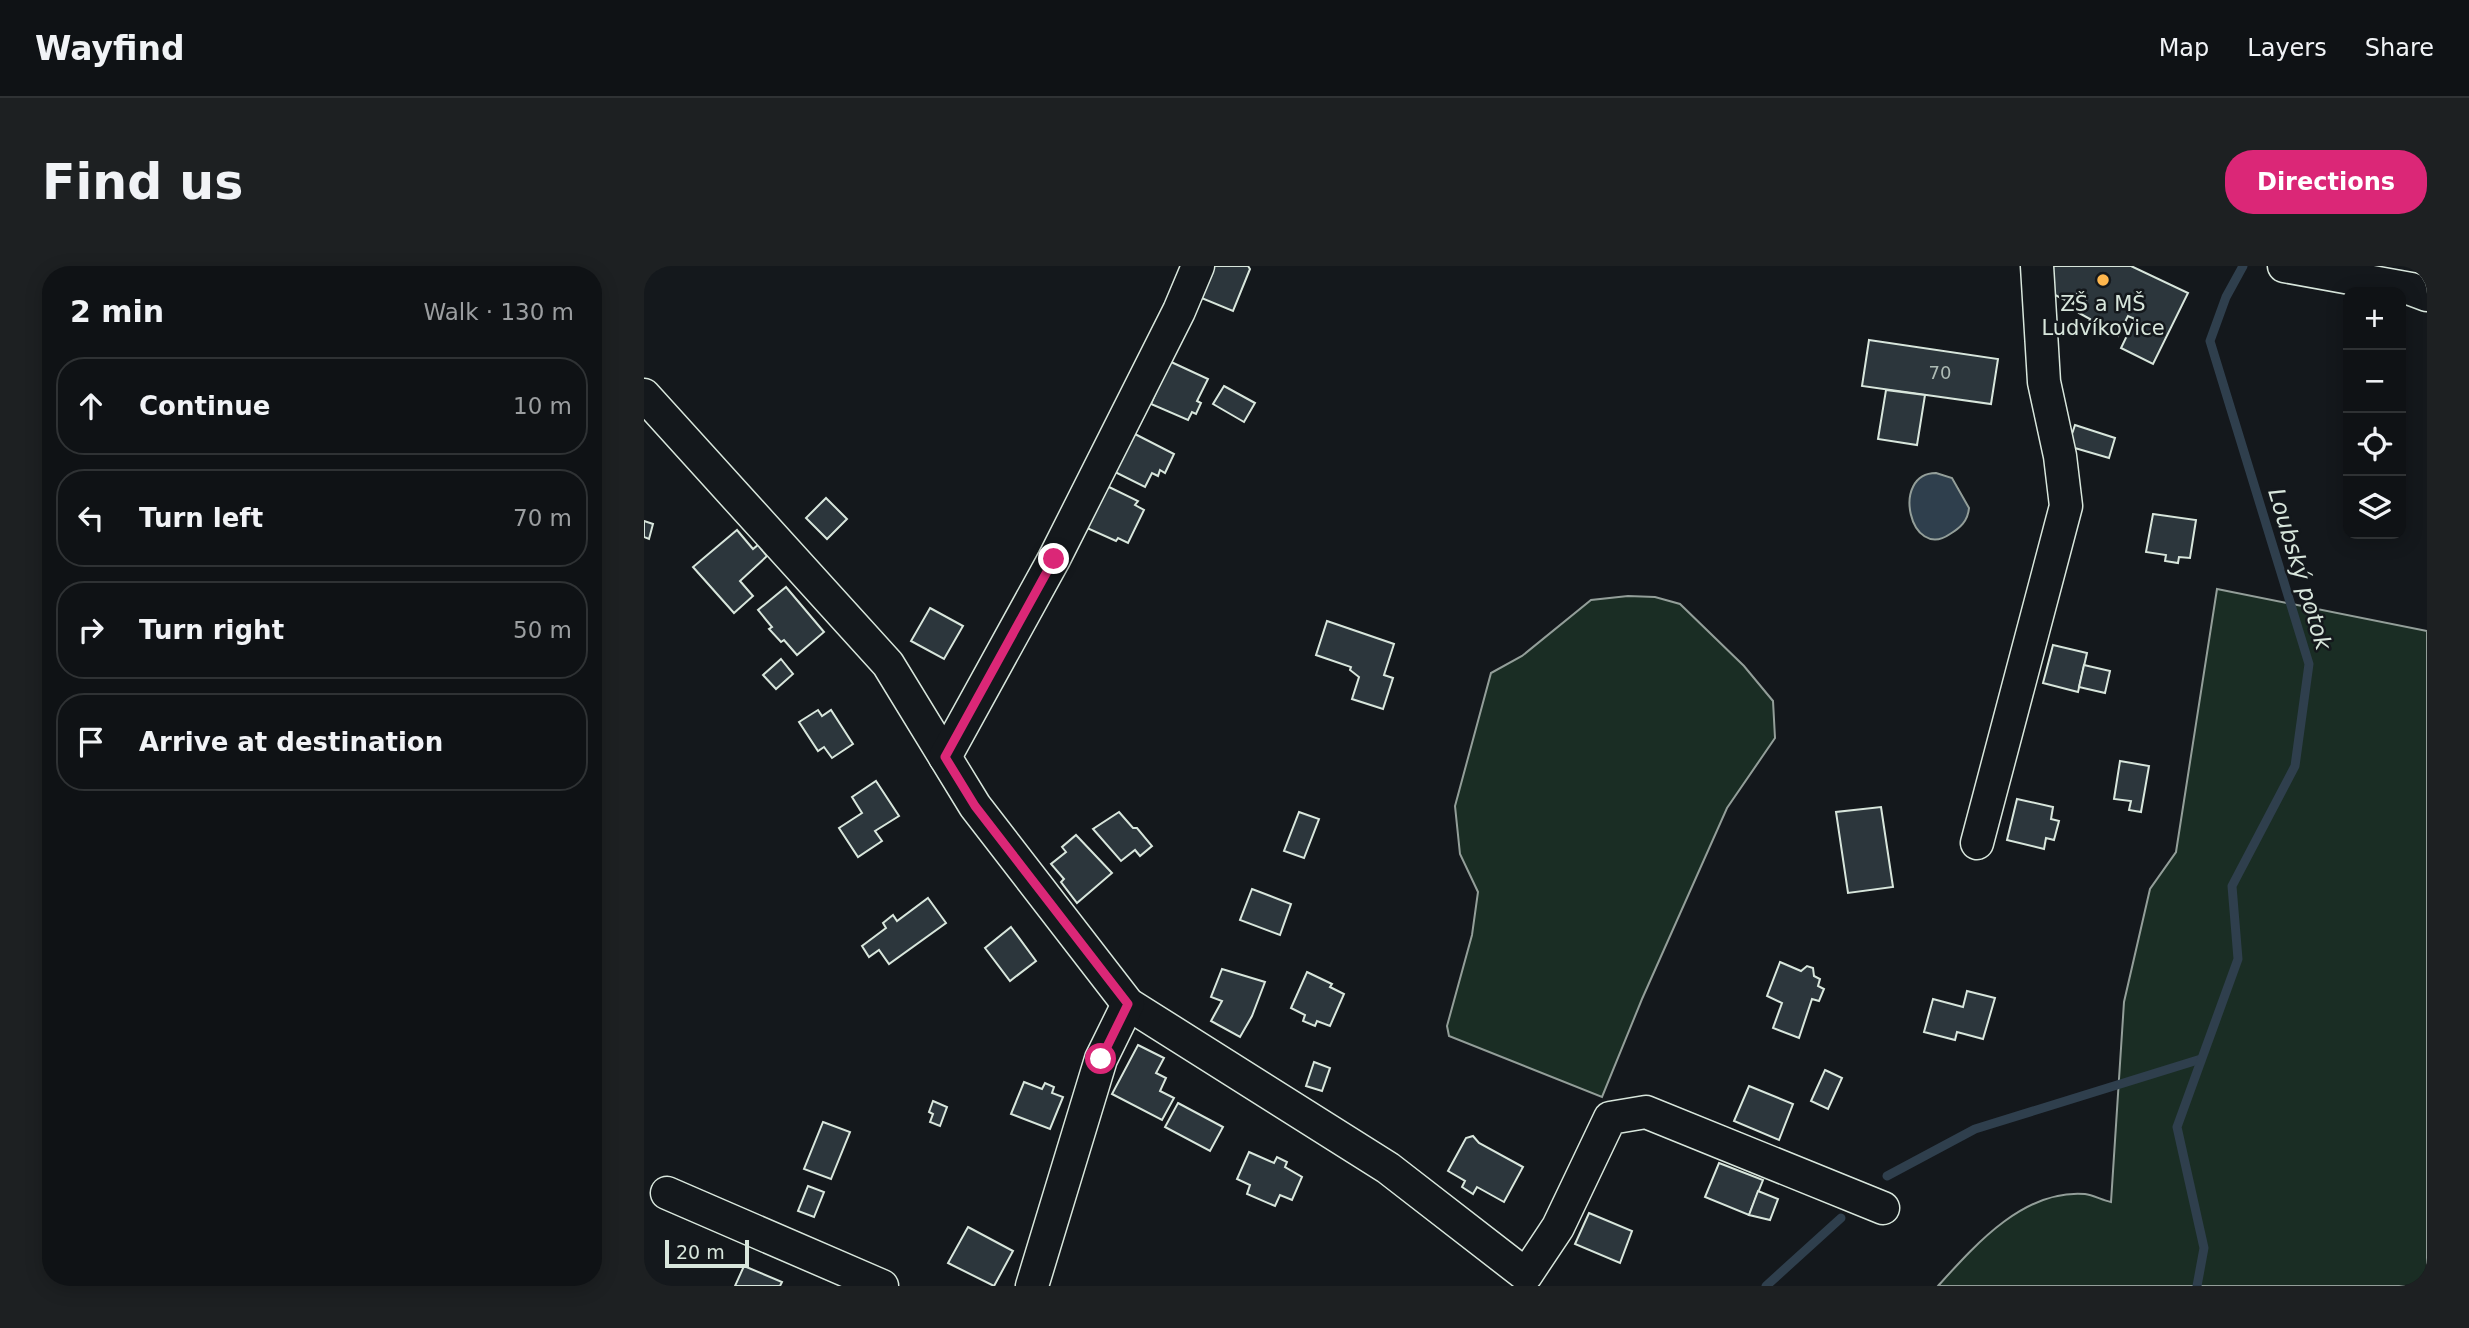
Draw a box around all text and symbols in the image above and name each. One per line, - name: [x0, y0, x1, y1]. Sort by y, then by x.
- text: Wayfind: [35, 29, 185, 68]
- text: Map: [2159, 34, 2209, 62]
- text: Layers: [2247, 34, 2327, 62]
- text: Share: [2365, 34, 2434, 62]
- button: Directions: [2225, 150, 2427, 214]
- text: Find us: [42, 154, 243, 211]
- marker: ZŠ a MŠ Ludvíkovice: [2095, 272, 2111, 288]
- map controls: [2343, 287, 2406, 539]
- button: +: [2343, 287, 2406, 350]
- place label: ZŠ a MŠ Ludvíkovice: [2041, 291, 2165, 340]
- text: 2 min: [70, 294, 164, 329]
- text: Walk · 130 m: [423, 299, 574, 325]
- button: −: [2343, 350, 2406, 413]
- house number: 70: [1929, 362, 1951, 383]
- icon: ahead: [72, 387, 110, 425]
- text: Continue: [139, 391, 270, 421]
- text: 10 m: [513, 393, 572, 419]
- button: locate: [2343, 413, 2406, 476]
- button: layers: [2343, 476, 2406, 539]
- water label: Loubský potok: [2263, 485, 2337, 654]
- icon: left: [72, 499, 110, 537]
- text: Turn left: [139, 503, 263, 533]
- text: 70 m: [513, 505, 572, 531]
- route end: [1038, 543, 1069, 574]
- icon: right: [72, 611, 110, 649]
- text: Turn right: [139, 615, 284, 645]
- text: 50 m: [513, 617, 572, 643]
- icon: arrive: [72, 723, 110, 761]
- text: Arrive at destination: [139, 727, 443, 757]
- route start: [1085, 1043, 1116, 1074]
- scale bar: [665, 1237, 749, 1269]
- text: 20 m: [676, 1241, 725, 1263]

